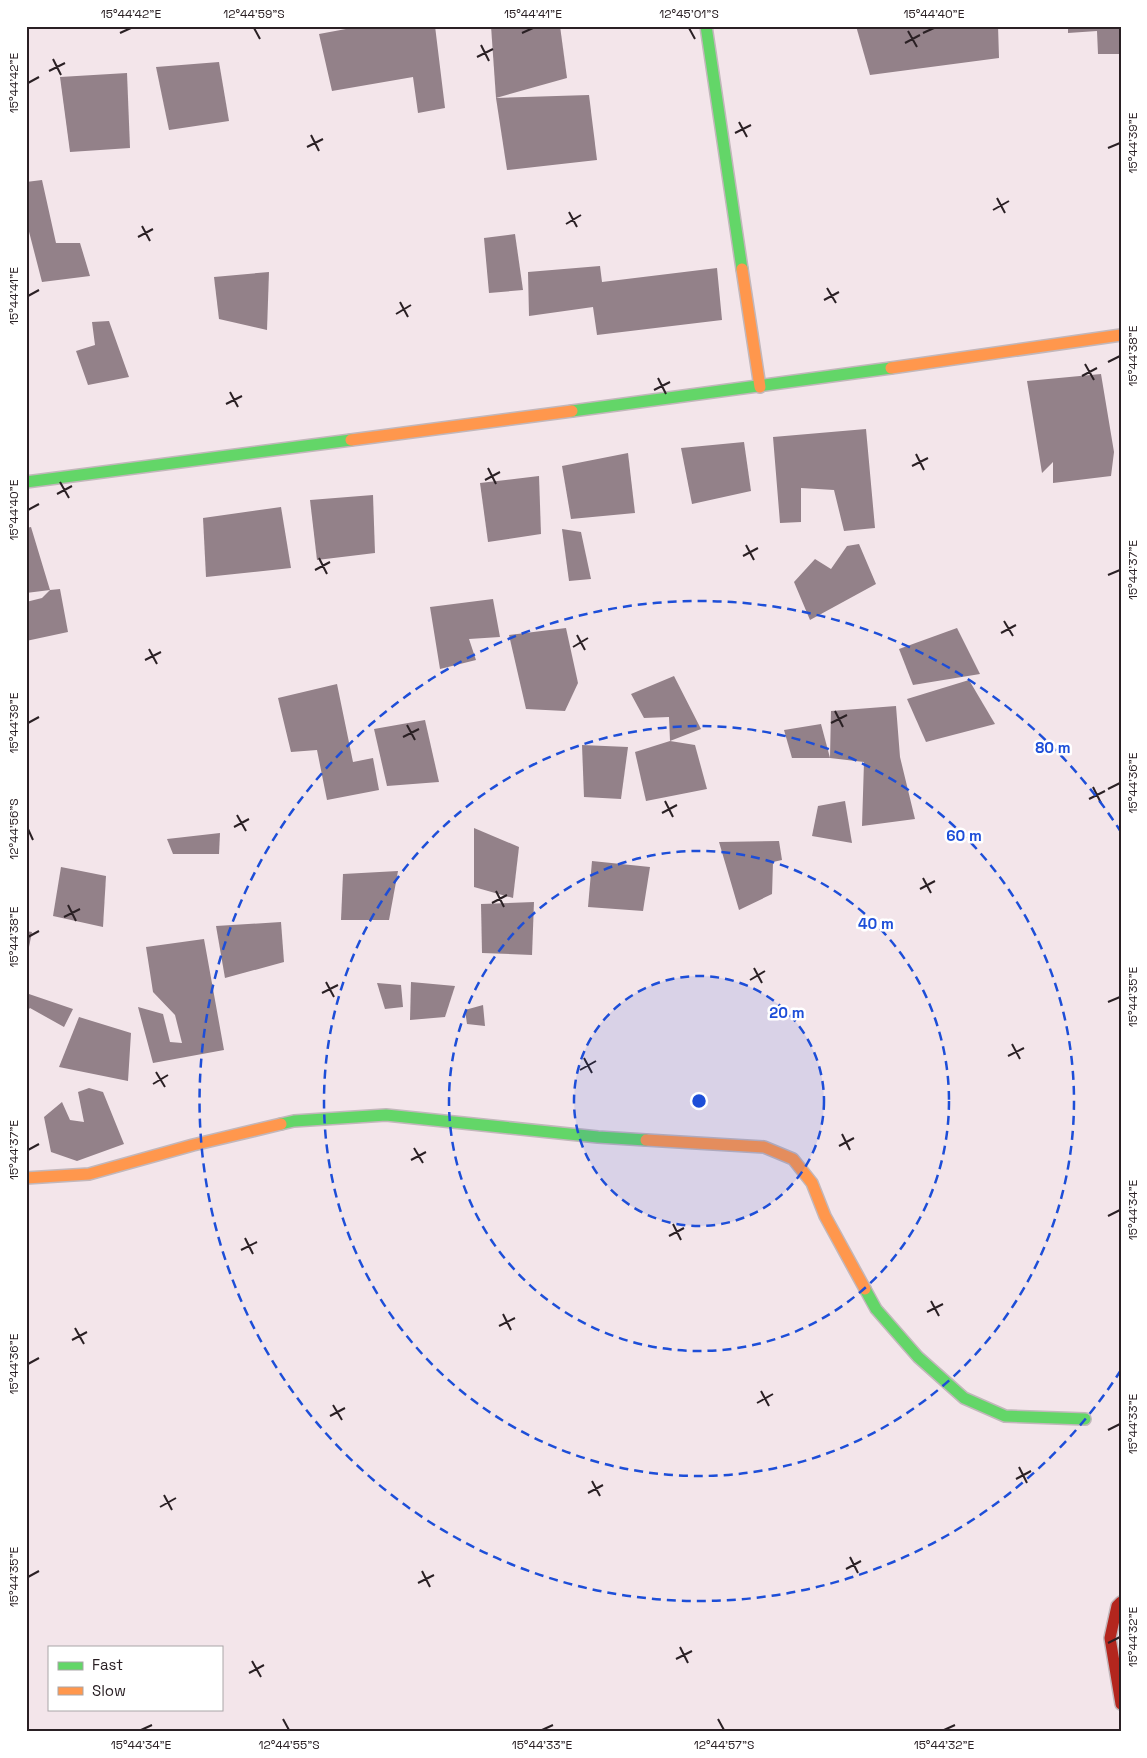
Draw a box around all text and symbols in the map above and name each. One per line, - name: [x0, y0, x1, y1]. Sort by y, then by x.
- text: 15°44'42"E: [101, 6, 161, 22]
- text: 12°44'59"S: [223, 6, 285, 22]
- text: 15°44'41"E: [504, 6, 562, 22]
- text: 12°45'01"S: [659, 6, 719, 22]
- text: 15°44'40"E: [904, 6, 965, 22]
- text: 15°44'42"E: [6, 53, 22, 113]
- text: 15°44'39"E: [1125, 112, 1141, 173]
- text: 15°44'41"E: [6, 267, 22, 325]
- text: 15°44'38"E: [1125, 325, 1141, 386]
- text: 15°44'40"E: [6, 479, 22, 540]
- text: 15°44'37"E: [1125, 540, 1141, 600]
- text: 15°44'39"E: [6, 692, 22, 753]
- text: 80 m: [1035, 738, 1071, 757]
- text: 15°44'36"E: [1125, 752, 1141, 813]
- text: 12°44'56"S: [6, 798, 22, 860]
- text: 60 m: [946, 826, 982, 845]
- text: 15°44'38"E: [6, 906, 22, 967]
- text: 40 m: [858, 914, 894, 933]
- text: 15°44'35"E: [1125, 966, 1141, 1027]
- text: 20 m: [769, 1003, 805, 1022]
- centre of rings: [690, 1092, 708, 1110]
- text: 15°44'37"E: [6, 1120, 22, 1180]
- text: 15°44'34"E: [1125, 1179, 1141, 1240]
- text: 15°44'36"E: [6, 1333, 22, 1394]
- text: 15°44'33"E: [1125, 1393, 1141, 1454]
- text: 15°44'35"E: [6, 1546, 22, 1607]
- text: 15°44'32"E: [1125, 1606, 1141, 1667]
- legend: [48, 1646, 222, 1710]
- text: Fast: [92, 1655, 123, 1674]
- text: Slow: [92, 1681, 126, 1700]
- text: 15°44'34"E: [111, 1737, 172, 1753]
- text: 12°44'55"S: [258, 1737, 320, 1753]
- text: 15°44'33"E: [512, 1737, 573, 1753]
- text: 12°44'57"S: [694, 1737, 754, 1753]
- text: 15°44'32"E: [914, 1737, 975, 1753]

